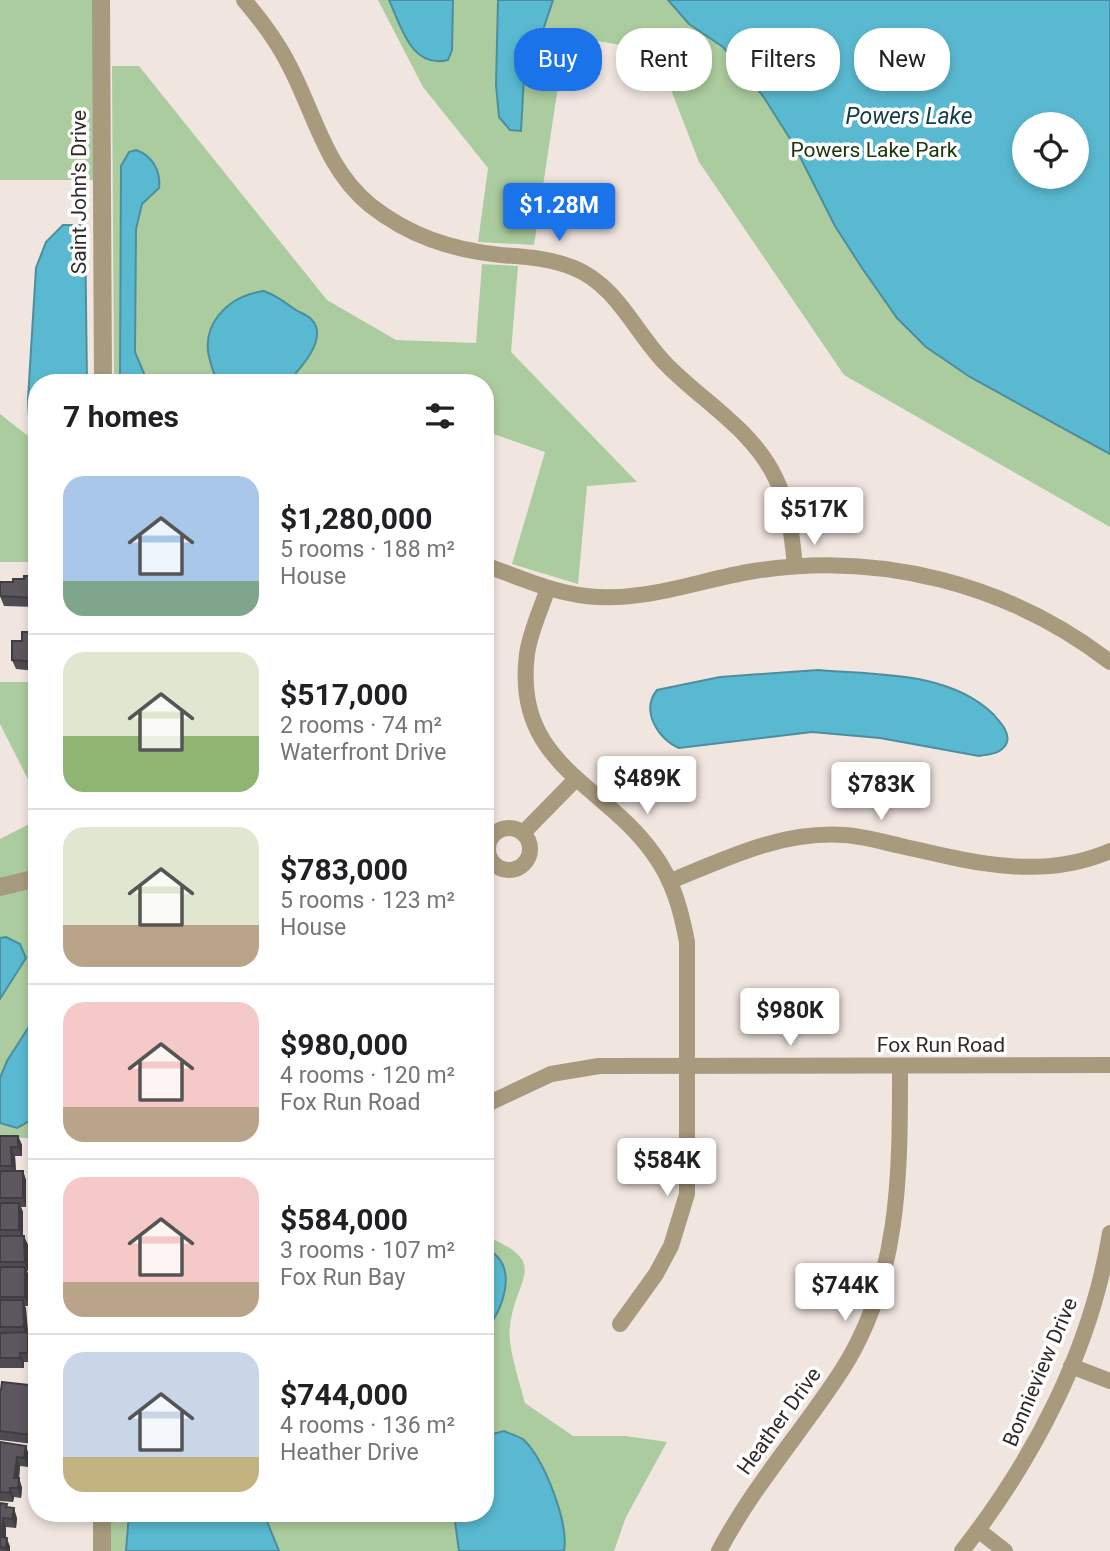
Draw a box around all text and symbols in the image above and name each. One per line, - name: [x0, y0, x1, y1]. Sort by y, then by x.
- chip: Buy: [514, 28, 602, 91]
- chip: Rent: [616, 28, 712, 91]
- chip: Filters: [726, 28, 840, 91]
- chip: New: [854, 28, 950, 91]
- water label: Powers Lake: [845, 103, 973, 130]
- street label: Saint John's Drive: [67, 110, 91, 274]
- map controls: [1012, 112, 1089, 189]
- button: locate: [1012, 112, 1089, 189]
- park label: Powers Lake Park: [790, 138, 958, 162]
- pin: $1.28M: [502, 184, 616, 243]
- text: $1.28M: [519, 192, 599, 219]
- icon: filters: [421, 397, 459, 435]
- text: 7 homes: [63, 399, 179, 434]
- pin: $517K: [765, 488, 863, 547]
- text: $517K: [780, 496, 848, 523]
- text: $1,280,000: [280, 501, 432, 536]
- icon: home: [119, 504, 203, 588]
- text: 5 rooms · 188 m²: [280, 536, 455, 563]
- text: House: [280, 563, 346, 590]
- text: $517,000: [280, 677, 408, 712]
- icon: home: [119, 680, 203, 764]
- text: 2 rooms · 74 m²: [280, 712, 442, 739]
- text: Waterfront Drive: [280, 739, 447, 766]
- pin: $489K: [598, 756, 696, 816]
- pin: $783K: [832, 762, 930, 822]
- text: $489K: [613, 765, 681, 792]
- text: $783K: [847, 771, 915, 798]
- text: $783,000: [280, 852, 408, 887]
- icon: home: [119, 855, 203, 939]
- text: 5 rooms · 123 m²: [280, 887, 455, 914]
- text: House: [280, 914, 346, 941]
- pin: $980K: [741, 988, 839, 1048]
- text: $980K: [756, 997, 824, 1024]
- text: $980,000: [280, 1027, 408, 1062]
- icon: home: [119, 1030, 203, 1114]
- street label: Fox Run Road: [877, 1033, 1005, 1057]
- text: 4 rooms · 120 m²: [280, 1062, 455, 1089]
- text: Fox Run Road: [280, 1089, 421, 1116]
- pin: $584K: [618, 1138, 716, 1198]
- text: $584K: [633, 1147, 701, 1174]
- text: $584,000: [280, 1202, 408, 1237]
- icon: home: [119, 1205, 203, 1289]
- text: 3 rooms · 107 m²: [280, 1237, 455, 1264]
- text: Fox Run Bay: [280, 1264, 405, 1291]
- pin: $744K: [796, 1264, 894, 1323]
- text: $744K: [811, 1272, 879, 1299]
- street label: Bonnieview Drive: [998, 1294, 1082, 1450]
- street label: Heather Drive: [732, 1363, 826, 1479]
- text: $744,000: [280, 1377, 408, 1412]
- icon: home: [119, 1380, 203, 1464]
- text: 4 rooms · 136 m²: [280, 1412, 455, 1439]
- text: Heather Drive: [280, 1439, 419, 1466]

